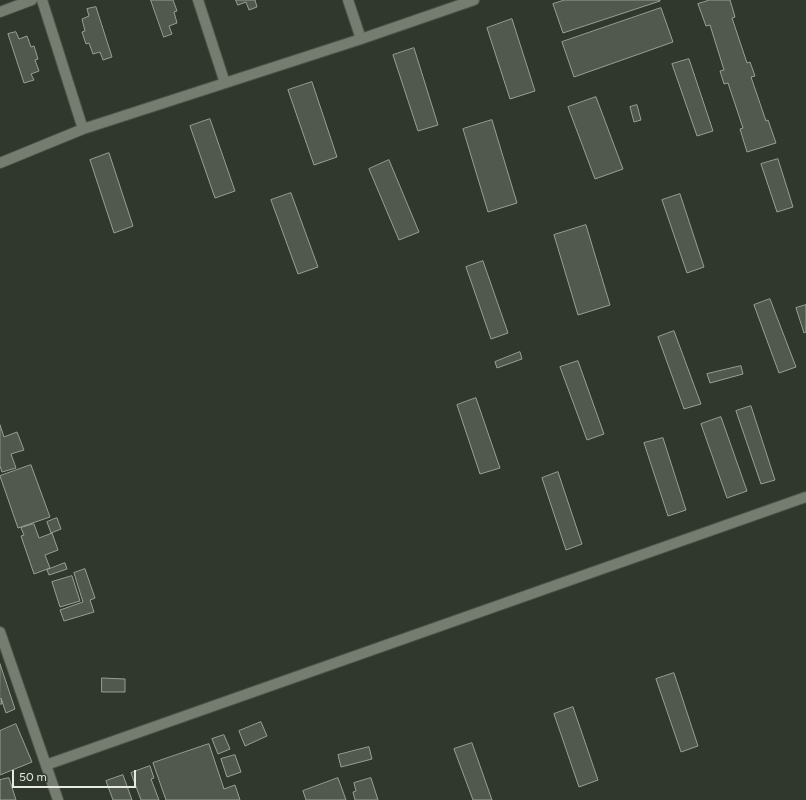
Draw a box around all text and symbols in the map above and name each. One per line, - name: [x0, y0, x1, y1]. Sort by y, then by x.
- scale bar: [14, 762, 138, 788]
- text: 50 m: [19, 770, 47, 784]

